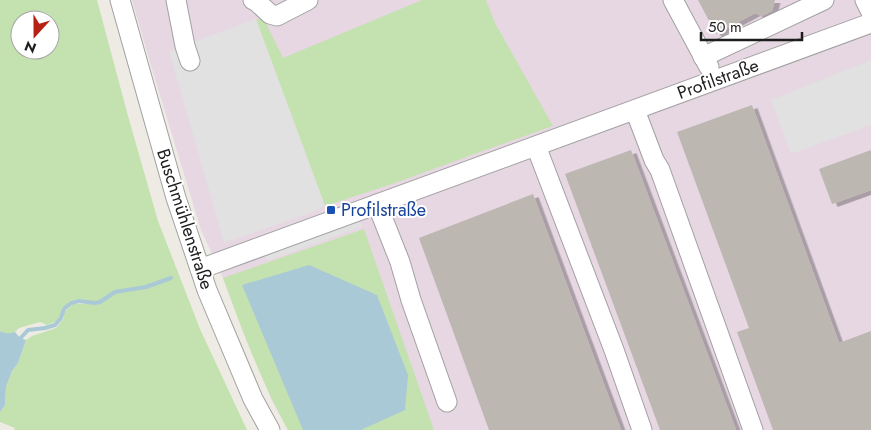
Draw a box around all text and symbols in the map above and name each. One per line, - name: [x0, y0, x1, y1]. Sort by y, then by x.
- north arrow: [10, 10, 60, 60]
- scale bar: [701, 10, 802, 42]
- text: 50 m: [708, 16, 742, 38]
- text: N: [22, 36, 39, 58]
- street label: Profilstraße: [674, 52, 762, 106]
- street label: Buschmühlenstraße: [150, 145, 220, 293]
- place label: Profilstraße: [341, 197, 426, 223]
- marker: Profilstraße: [325, 204, 337, 216]

